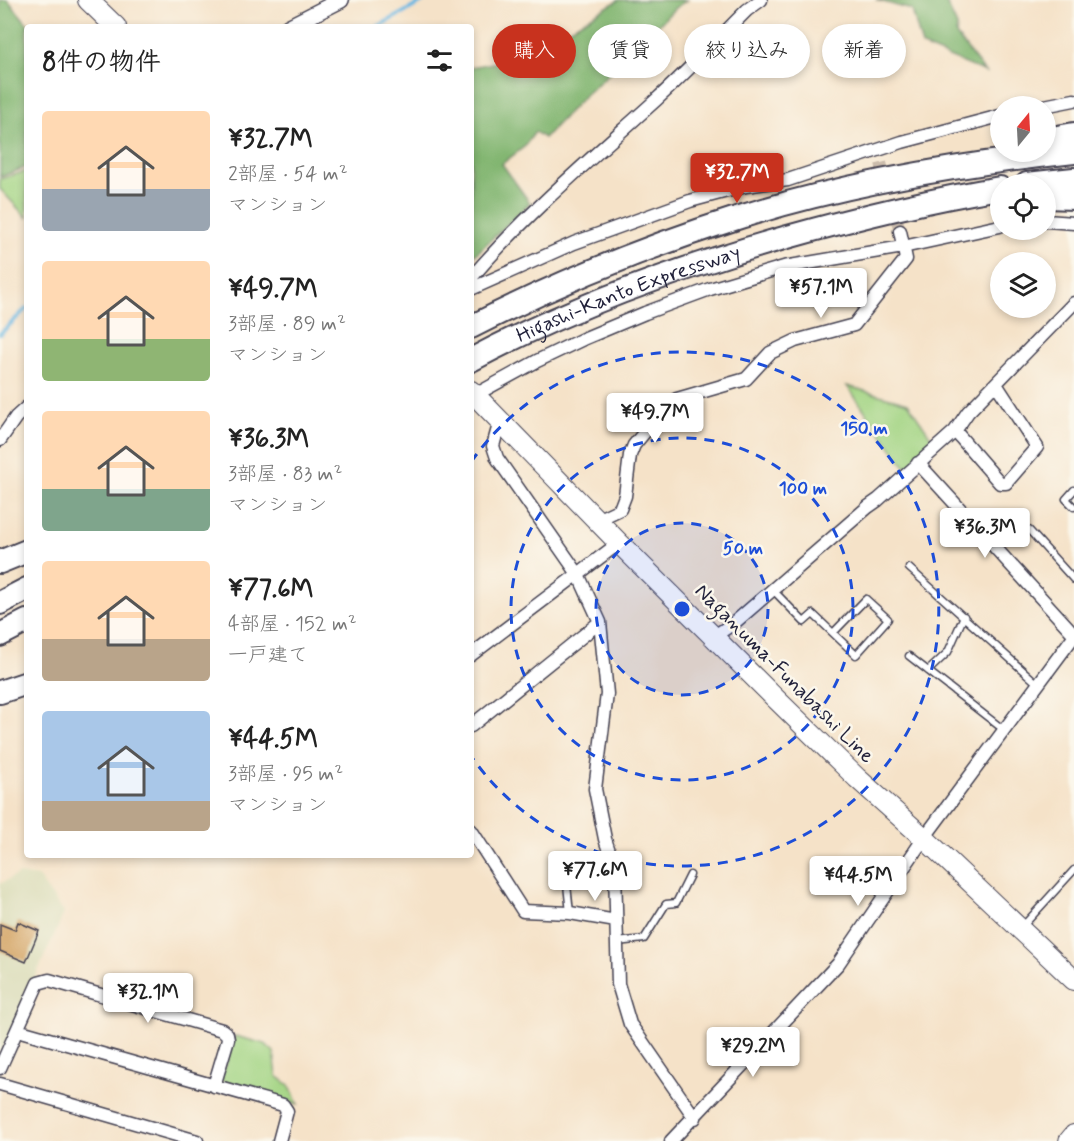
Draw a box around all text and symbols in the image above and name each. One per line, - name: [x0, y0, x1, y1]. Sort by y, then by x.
- chip: 購入: [492, 24, 576, 78]
- chip: 賃貸: [588, 24, 672, 78]
- chip: 絞り込み: [684, 24, 810, 78]
- chip: 新着: [822, 24, 906, 78]
- icon: filters: [423, 44, 456, 77]
- text: 8件の物件: [42, 46, 161, 80]
- north arrow: [990, 96, 1056, 162]
- map controls: [990, 96, 1056, 318]
- text: ¥32.7M: [228, 123, 312, 157]
- icon: home: [90, 135, 162, 207]
- pin: ¥32.7M: [688, 153, 786, 204]
- text: ¥32.7M: [705, 159, 769, 186]
- text: 2部屋 · 54 m²: [228, 161, 348, 188]
- button: locate: [990, 174, 1056, 240]
- text: マンション: [228, 192, 327, 219]
- street label: Higashi-Kanto Expressway: [512, 239, 744, 350]
- button: layers: [990, 252, 1056, 318]
- pin: ¥57.1M: [772, 268, 870, 319]
- text: ¥49.7M: [228, 273, 318, 307]
- text: ¥57.1M: [789, 274, 853, 301]
- icon: home: [90, 285, 162, 357]
- text: 3部屋 · 89 m²: [228, 311, 346, 338]
- text: マンション: [228, 342, 327, 369]
- pin: ¥49.7M: [606, 393, 704, 444]
- text: ¥49.7M: [621, 399, 689, 426]
- text: 150 m: [840, 417, 888, 441]
- text: ¥36.3M: [228, 423, 309, 457]
- icon: home: [90, 435, 162, 507]
- text: 3部屋 · 83 m²: [228, 461, 342, 488]
- text: 100 m: [779, 477, 827, 501]
- text: マンション: [228, 492, 327, 519]
- pin: ¥36.3M: [936, 508, 1034, 559]
- text: ¥36.3M: [954, 514, 1016, 541]
- text: 50 m: [723, 537, 763, 561]
- text: ¥77.6M: [228, 573, 313, 607]
- street label: Naganuma-Funabashi Line: [687, 578, 880, 771]
- icon: home: [90, 585, 162, 657]
- centre of rings: [672, 599, 692, 619]
- text: 4部屋 · 152 m²: [228, 611, 357, 638]
- text: 一戸建て: [228, 642, 308, 669]
- text: ¥44.5M: [228, 723, 318, 757]
- icon: home: [90, 735, 162, 807]
- text: 3部屋 · 95 m²: [228, 761, 343, 788]
- text: マンション: [228, 792, 327, 819]
- pin: ¥77.6M: [546, 851, 644, 902]
- pin: ¥44.5M: [809, 856, 907, 907]
- text: ¥77.6M: [562, 857, 628, 884]
- text: ¥44.5M: [823, 862, 893, 889]
- pin: ¥32.1M: [99, 973, 197, 1024]
- text: ¥32.1M: [117, 979, 179, 1006]
- pin: ¥29.2M: [704, 1027, 802, 1078]
- text: ¥29.2M: [721, 1033, 785, 1060]

